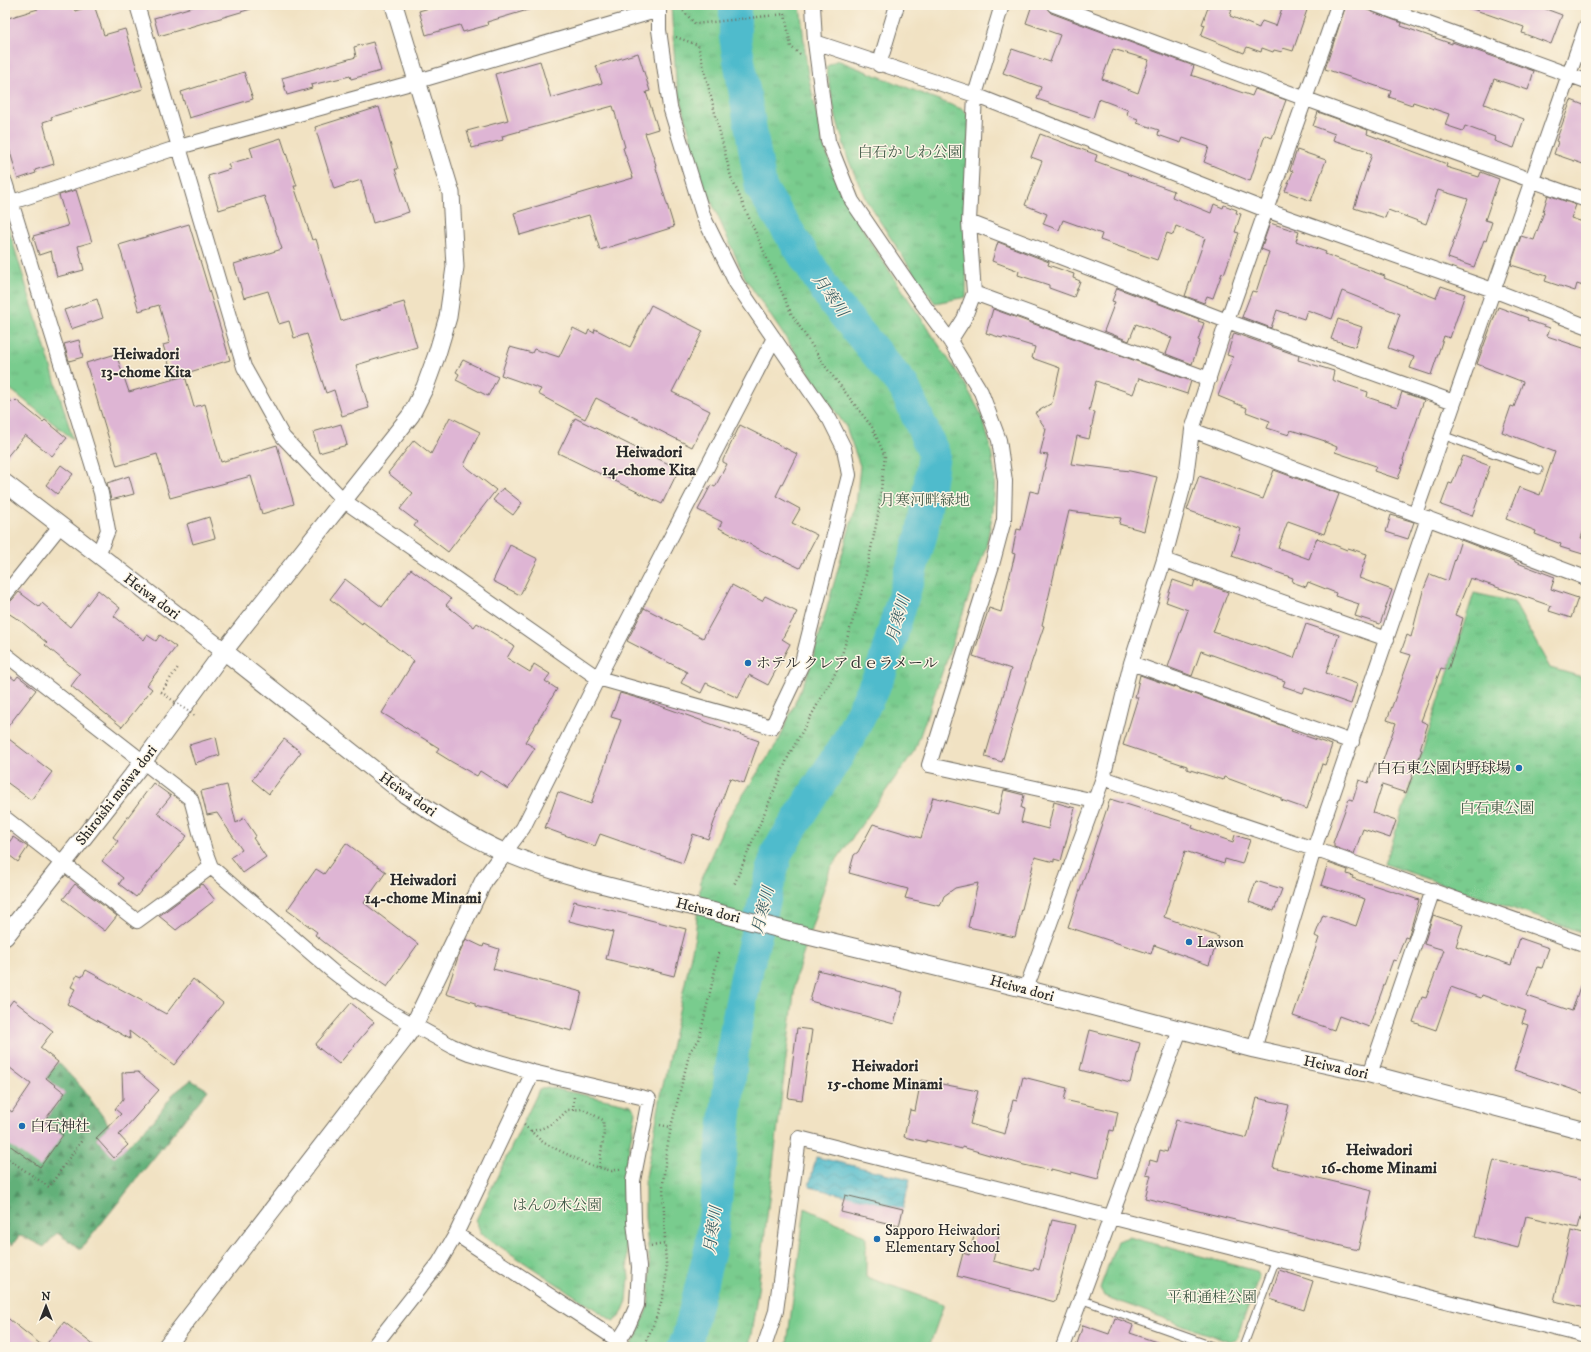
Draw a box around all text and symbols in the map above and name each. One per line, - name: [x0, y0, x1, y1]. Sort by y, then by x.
- park label: 白石かしわ公園: [857, 143, 963, 162]
- water label: 月寒川: [808, 270, 854, 322]
- district label: Heiwadori 13-chome Kita: [101, 344, 193, 382]
- district label: Heiwadori 14-chome Kita: [602, 442, 697, 480]
- park label: 月寒河畔緑地: [880, 491, 970, 510]
- street label: Heiwa dori: [120, 569, 184, 624]
- water label: 月寒川: [882, 592, 915, 645]
- place label: ホテル クレアｄｅラメール: [756, 654, 938, 673]
- marker: ホテル クレアｄｅラメール: [743, 658, 753, 668]
- street label: Shiroishi moiwa dori: [71, 741, 162, 849]
- place label: 白石東公園内野球場: [1376, 759, 1511, 778]
- marker: 白石東公園内野球場: [1514, 763, 1524, 773]
- street label: Heiwa dori: [375, 768, 440, 821]
- park label: 白石東公園: [1459, 799, 1535, 818]
- district label: Heiwadori 14-chome Minami: [365, 870, 481, 908]
- water label: 月寒川: [747, 883, 779, 936]
- street label: Heiwa dori: [674, 893, 742, 928]
- place label: Lawson: [1197, 933, 1244, 952]
- marker: Lawson: [1184, 937, 1194, 947]
- street label: Heiwa dori: [988, 971, 1056, 1006]
- street label: Heiwa dori: [1302, 1051, 1370, 1084]
- district label: Heiwadori 15-chome Minami: [827, 1056, 943, 1094]
- place label: 白石神社: [30, 1117, 90, 1136]
- marker: 白石神社: [17, 1121, 27, 1131]
- district label: Heiwadori 16-chome Minami: [1321, 1140, 1437, 1178]
- park label: はんの木公園: [512, 1196, 602, 1215]
- water label: 月寒川: [700, 1203, 727, 1255]
- place label: Sapporo Heiwadori Elementary School: [885, 1221, 1000, 1257]
- marker: Sapporo Heiwadori Elementary School: [872, 1234, 882, 1244]
- north arrow: [26, 1286, 66, 1326]
- park label: 平和通桂公園: [1167, 1288, 1257, 1307]
- text: N: [41, 1290, 51, 1304]

